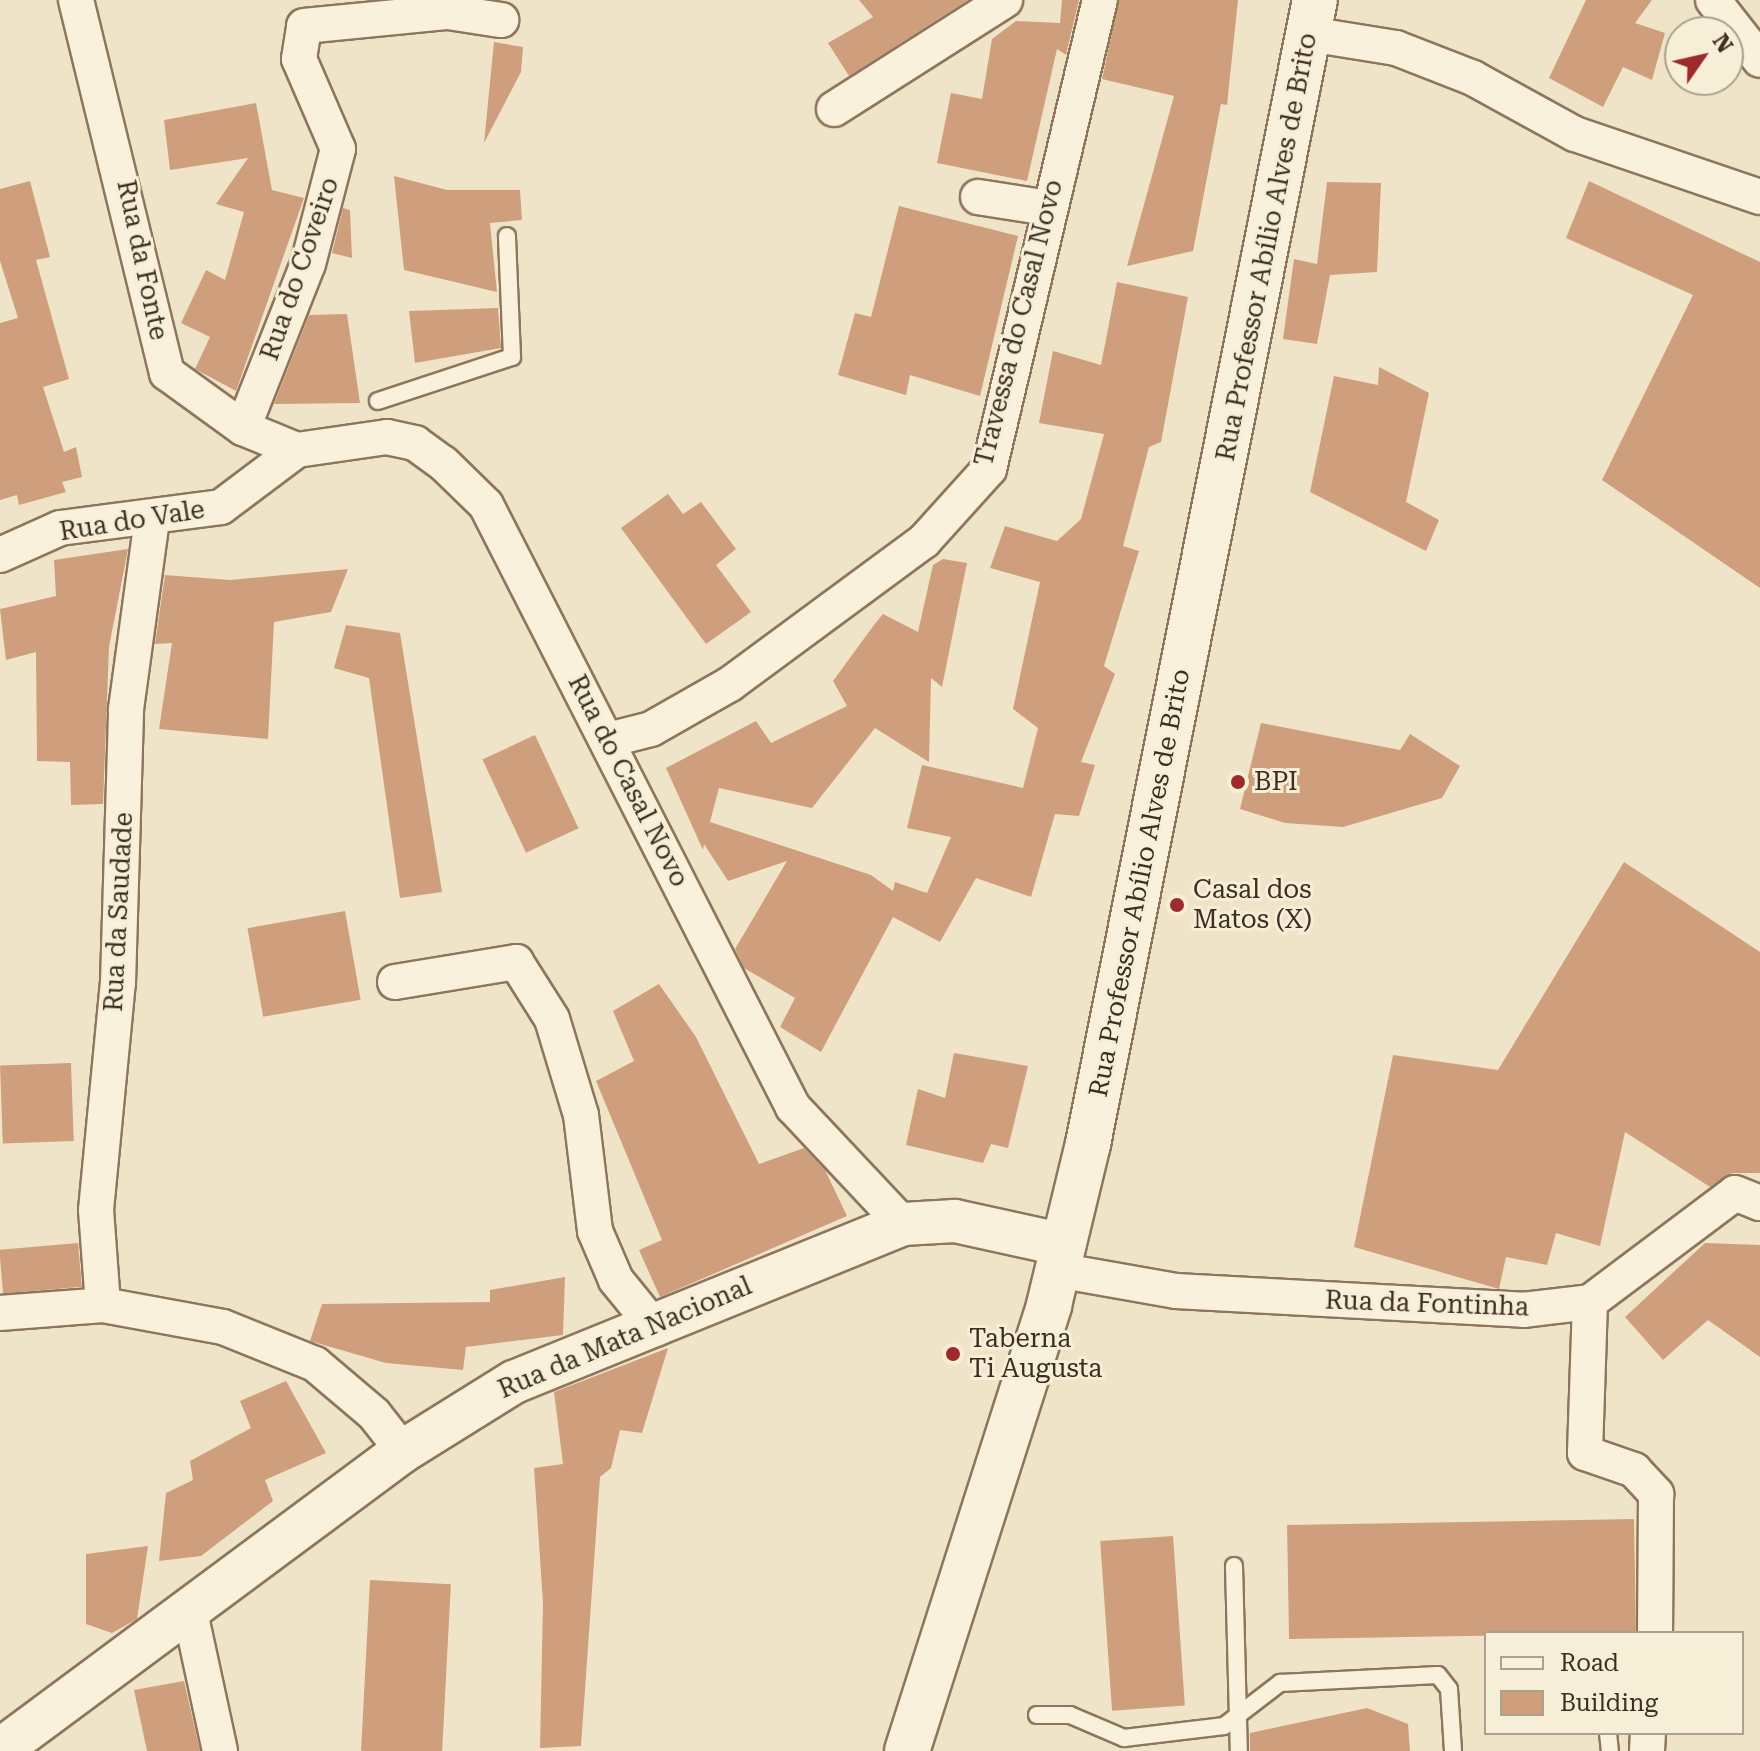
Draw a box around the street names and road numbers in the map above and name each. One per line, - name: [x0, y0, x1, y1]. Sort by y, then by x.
- street label: Rua Professor Abílio Alves de Brito: [1210, 30, 1324, 464]
- street label: Rua do Coveiro: [254, 173, 346, 365]
- street label: Travessa do Casal Novo: [968, 176, 1070, 470]
- street label: Rua da Fonte: [110, 177, 174, 343]
- street label: Rua do Vale: [57, 494, 207, 548]
- street label: Rua Professor Abílio Alves de Brito: [1083, 666, 1197, 1100]
- street label: Rua do Casal Novo: [561, 670, 695, 892]
- street label: Rua da Saudade: [98, 811, 140, 1013]
- street label: Rua da Mata Nacional: [494, 1270, 756, 1406]
- street label: Rua da Fontinha: [1324, 1285, 1530, 1323]

